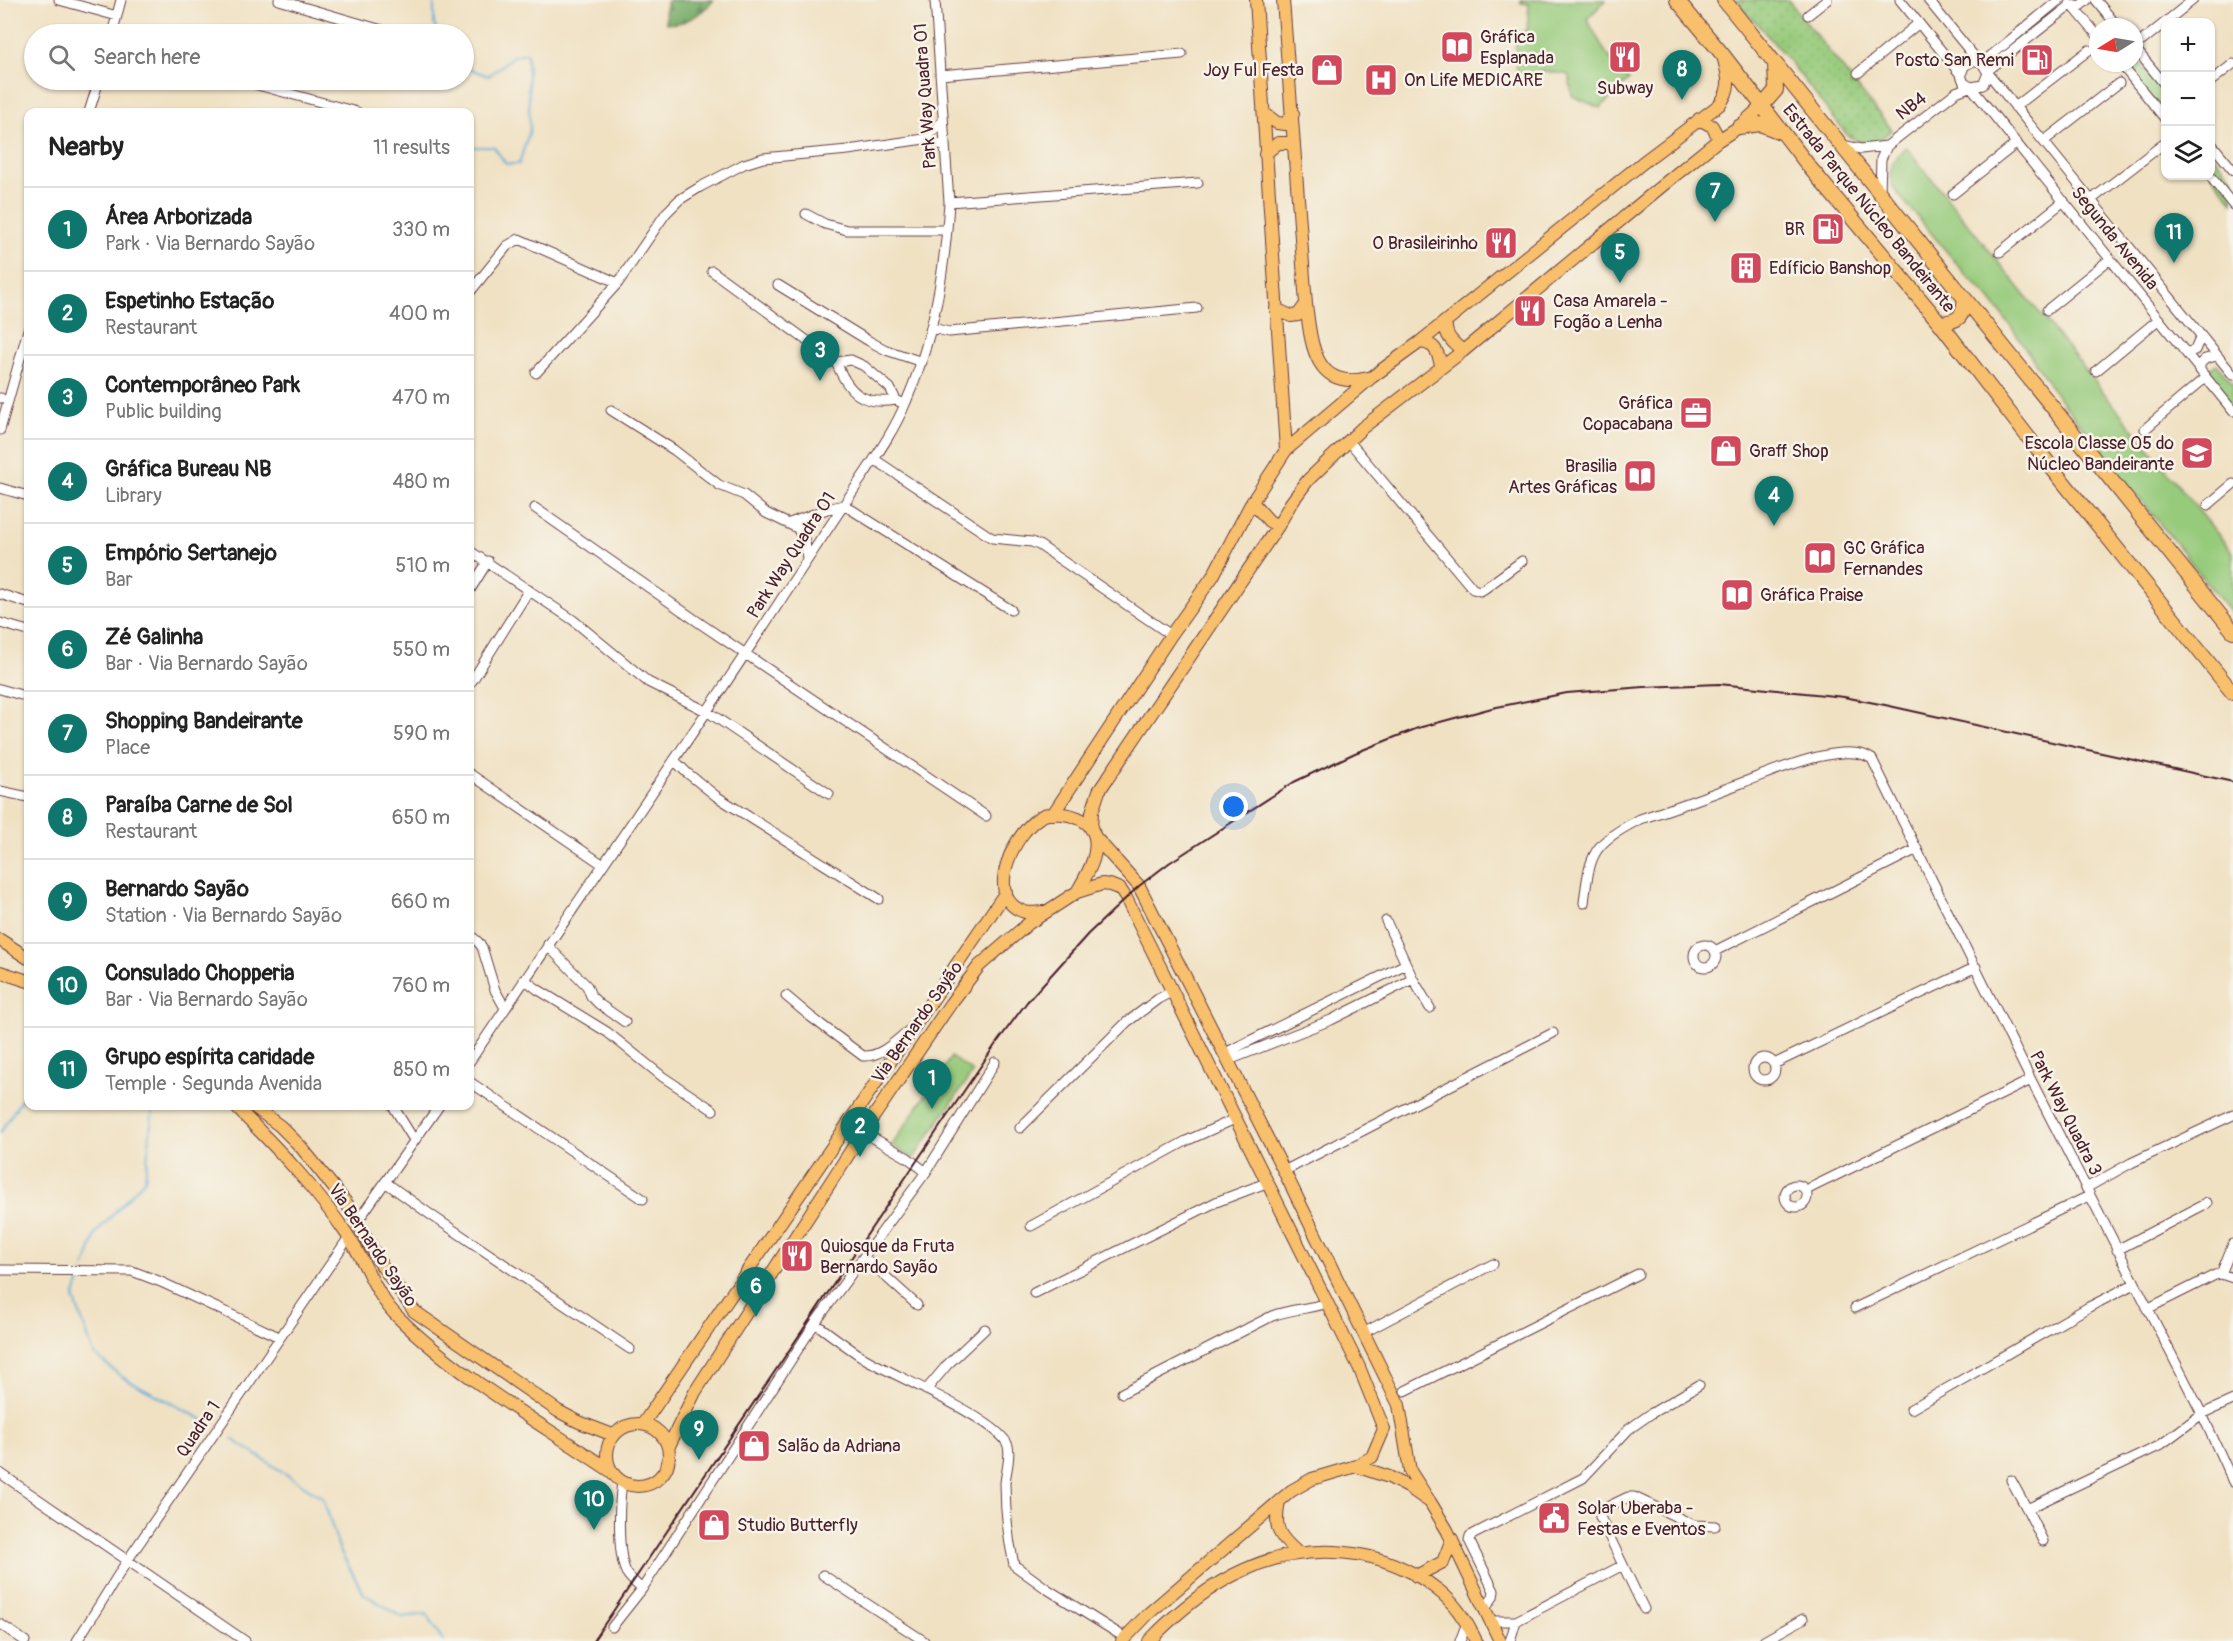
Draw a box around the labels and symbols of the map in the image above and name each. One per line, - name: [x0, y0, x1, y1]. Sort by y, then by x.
- north arrow: [2089, 18, 2143, 72]
- street label: Park Way Quadra 01: [909, 22, 942, 170]
- place label: Gráfica Esplanada: [1480, 26, 1554, 70]
- library icon: Gráfica Esplanada: [1439, 29, 1475, 65]
- restaurant icon: Subway: [1607, 39, 1643, 75]
- fuel station icon: Posto San Remi: [2019, 42, 2055, 78]
- place label: Posto San Remi: [1895, 49, 2014, 72]
- pin: 8: [1662, 51, 1702, 100]
- shop icon: Joy Ful Festa: [1309, 52, 1345, 88]
- place label: Joy Ful Festa: [1203, 59, 1304, 82]
- hospital icon: On Life MEDICARE: [1363, 62, 1399, 98]
- place label: On Life MEDICARE: [1404, 69, 1543, 92]
- place label: Subway: [1597, 77, 1654, 100]
- street label: NB4: [1891, 87, 1932, 126]
- street label: Estrada Parque Núcleo Bandeirante: [1777, 99, 1960, 317]
- pin: 7: [1696, 172, 1734, 222]
- street label: Segunda Avenida: [2066, 182, 2163, 295]
- fuel station icon: BR: [1810, 211, 1846, 247]
- pin: 11: [2154, 214, 2194, 263]
- place label: BR: [1784, 218, 1805, 241]
- restaurant icon: O Brasileirinho: [1483, 225, 1519, 261]
- place label: O Brasileirinho: [1372, 232, 1478, 255]
- pin: 5: [1600, 234, 1640, 283]
- building icon: Edíficio Banshop: [1728, 250, 1764, 286]
- place label: Edíficio Banshop: [1769, 257, 1891, 280]
- place label: Casa Amarela - Fogão a Lenha: [1553, 290, 1668, 334]
- restaurant icon: Casa Amarela - Fogão a Lenha: [1512, 293, 1548, 329]
- pin: 3: [800, 332, 840, 381]
- place label: Gráfica Copacabana: [1582, 392, 1673, 436]
- office icon: Gráfica Copacabana: [1678, 395, 1714, 431]
- place label: Escola Classe 05 do Núcleo Bandeirante: [2025, 432, 2174, 476]
- shop icon: Graff Shop: [1708, 433, 1744, 469]
- school or university icon: Escola Classe 05 do Núcleo Bandeirante: [2179, 435, 2215, 471]
- place label: Graff Shop: [1749, 440, 1829, 463]
- place label: Brasilia Artes Gráficas: [1508, 455, 1617, 499]
- library icon: Brasilia Artes Gráficas: [1622, 458, 1658, 494]
- pin: 4: [1754, 476, 1794, 526]
- street label: Park Way Quadra 01: [742, 488, 841, 623]
- place label: GC Gráfica Fernandes: [1843, 537, 1925, 581]
- library icon: GC Gráfica Fernandes: [1802, 540, 1838, 576]
- library icon: Gráfica Praise: [1719, 577, 1755, 613]
- place label: Gráfica Praise: [1760, 584, 1863, 607]
- your location: [1219, 792, 1248, 821]
- street label: Via Bernardo Sayão: [867, 956, 968, 1088]
- street label: Park Way Quadra 3: [2024, 1047, 2107, 1179]
- pin: 1: [912, 1060, 952, 1109]
- pin: 2: [840, 1108, 880, 1157]
- street label: Via Bernardo Sayão: [323, 1179, 423, 1312]
- place label: Quiosque da Fruta Bernardo Sayão: [820, 1235, 954, 1279]
- restaurant icon: Quiosque da Fruta Bernardo Sayão: [779, 1238, 815, 1274]
- pin: 6: [736, 1268, 776, 1317]
- street label: Quadra 1: [171, 1397, 226, 1462]
- pin: 9: [680, 1410, 718, 1460]
- shop icon: Salão da Adriana: [736, 1428, 772, 1464]
- place label: Salão da Adriana: [777, 1435, 901, 1458]
- pin: 10: [574, 1480, 614, 1530]
- place label: Solar Uberaba - Festas e Eventos: [1577, 1497, 1706, 1541]
- public building icon: Solar Uberaba - Festas e Eventos: [1536, 1500, 1572, 1536]
- shop icon: Studio Butterfly: [696, 1507, 732, 1543]
- place label: Studio Butterfly: [737, 1514, 858, 1537]

